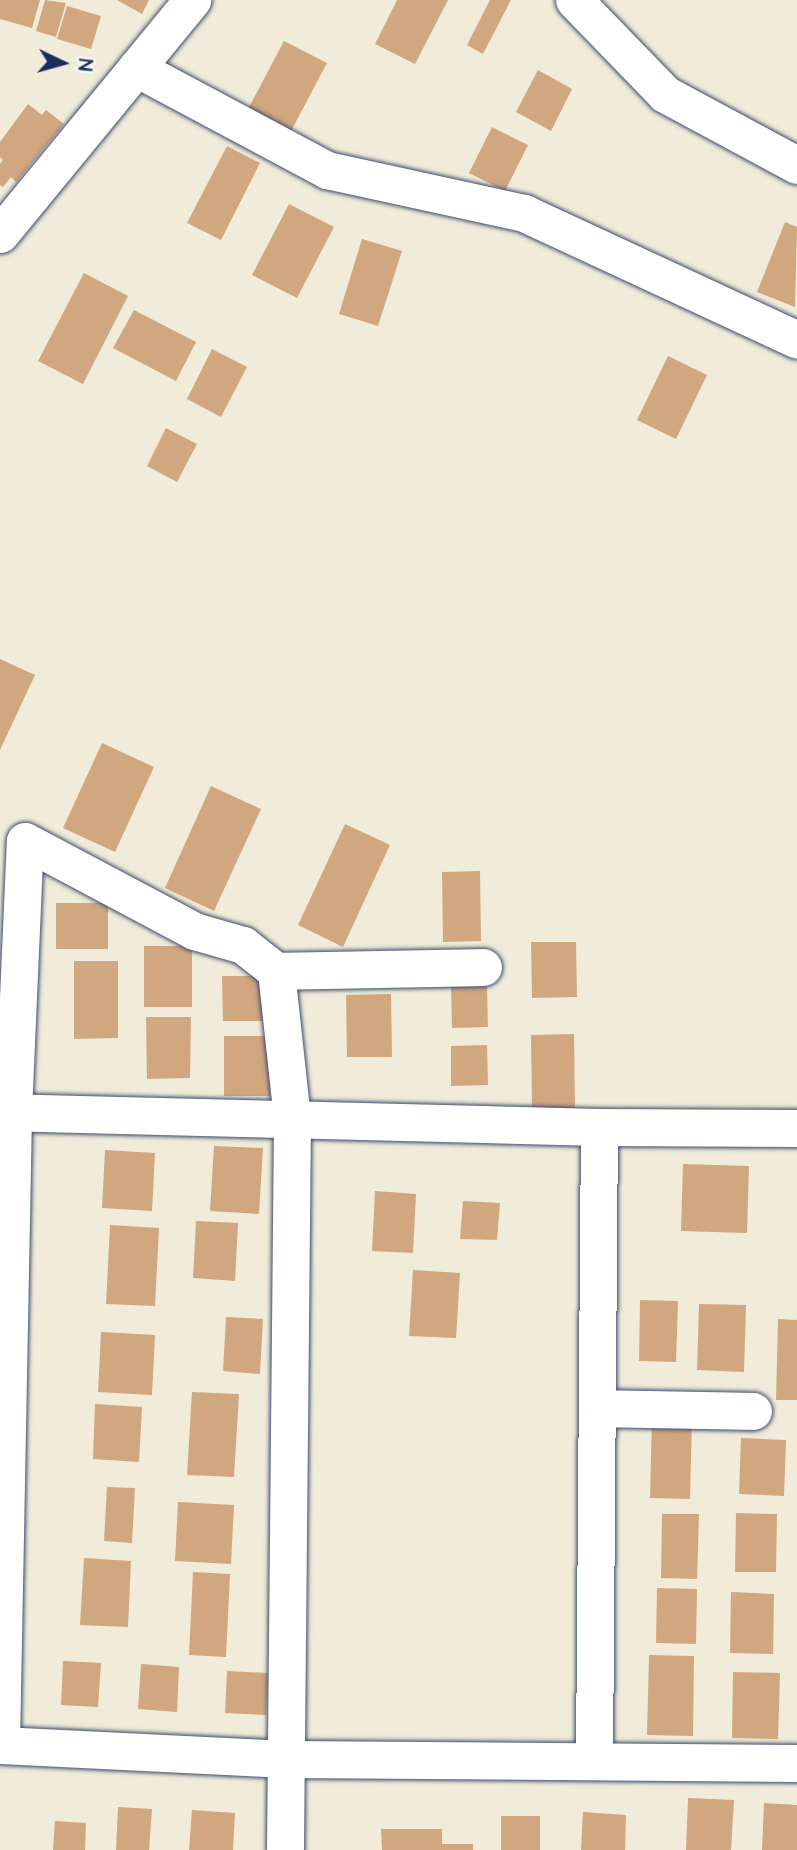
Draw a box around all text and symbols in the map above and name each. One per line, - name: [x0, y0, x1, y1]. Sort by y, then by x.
- north arrow: [28, 28, 98, 98]
- text: N: [70, 58, 98, 72]

